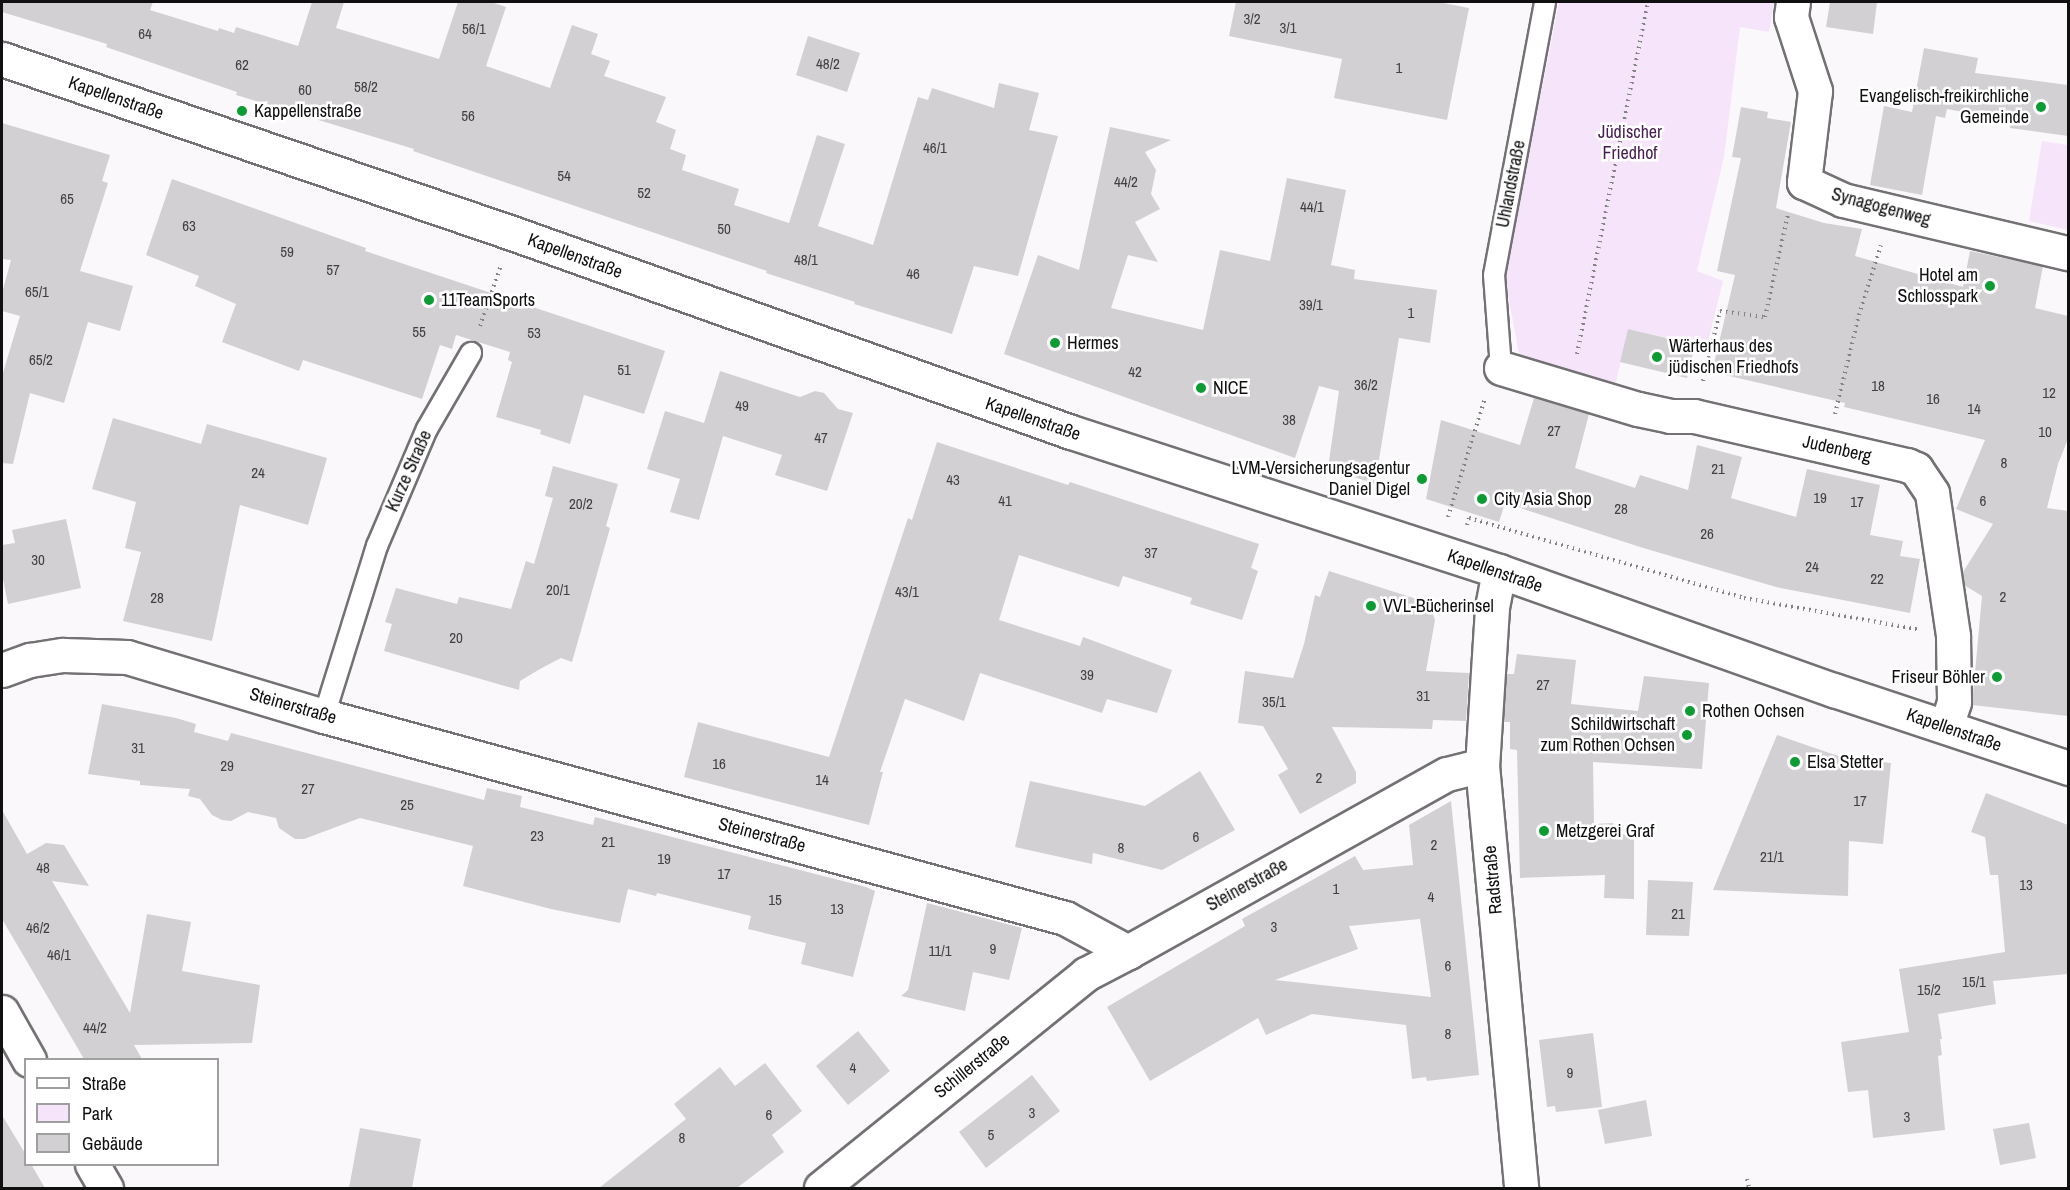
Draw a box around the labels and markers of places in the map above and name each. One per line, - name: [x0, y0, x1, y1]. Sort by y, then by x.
- place label: Evangelisch-freikirchliche Gemeinde: [1859, 86, 2029, 128]
- place label: Kappellenstraße: [254, 100, 361, 122]
- marker: Evangelisch-freikirchliche Gemeinde: [2034, 100, 2048, 114]
- marker: Kappellenstraße: [235, 104, 249, 118]
- place label: Hotel am Schlosspark: [1898, 265, 1978, 308]
- marker: Hotel am Schlosspark: [1983, 279, 1997, 293]
- place label: 11TeamSports: [441, 289, 535, 311]
- marker: 11TeamSports: [422, 293, 436, 307]
- place label: Hermes: [1067, 332, 1119, 354]
- marker: Hermes: [1048, 336, 1062, 350]
- place label: Wärterhaus des jüdischen Friedhofs: [1669, 336, 1799, 378]
- marker: Wärterhaus des jüdischen Friedhofs: [1650, 350, 1664, 364]
- place label: NICE: [1213, 377, 1248, 399]
- marker: NICE: [1194, 381, 1208, 395]
- place label: LVM-Versicherungsagentur Daniel Digel: [1231, 458, 1410, 500]
- marker: LVM-Versicherungsagentur Daniel Digel: [1415, 472, 1429, 486]
- place label: City Asia Shop: [1494, 488, 1592, 510]
- marker: City Asia Shop: [1475, 492, 1489, 506]
- place label: VVL-Bücherinsel: [1383, 595, 1494, 617]
- marker: VVL-Bücherinsel: [1364, 599, 1378, 613]
- place label: Friseur Böhler: [1891, 666, 1985, 688]
- marker: Friseur Böhler: [1990, 670, 2004, 684]
- place label: Rothen Ochsen: [1702, 700, 1805, 722]
- marker: Rothen Ochsen: [1683, 704, 1697, 718]
- place label: Schildwirtschaft zum Rothen Ochsen: [1540, 714, 1675, 756]
- marker: Schildwirtschaft zum Rothen Ochsen: [1680, 728, 1694, 742]
- place label: Elsa Stetter: [1807, 751, 1883, 773]
- marker: Elsa Stetter: [1788, 755, 1802, 769]
- place label: Metzgerei Graf: [1556, 820, 1654, 842]
- marker: Metzgerei Graf: [1537, 824, 1551, 838]

